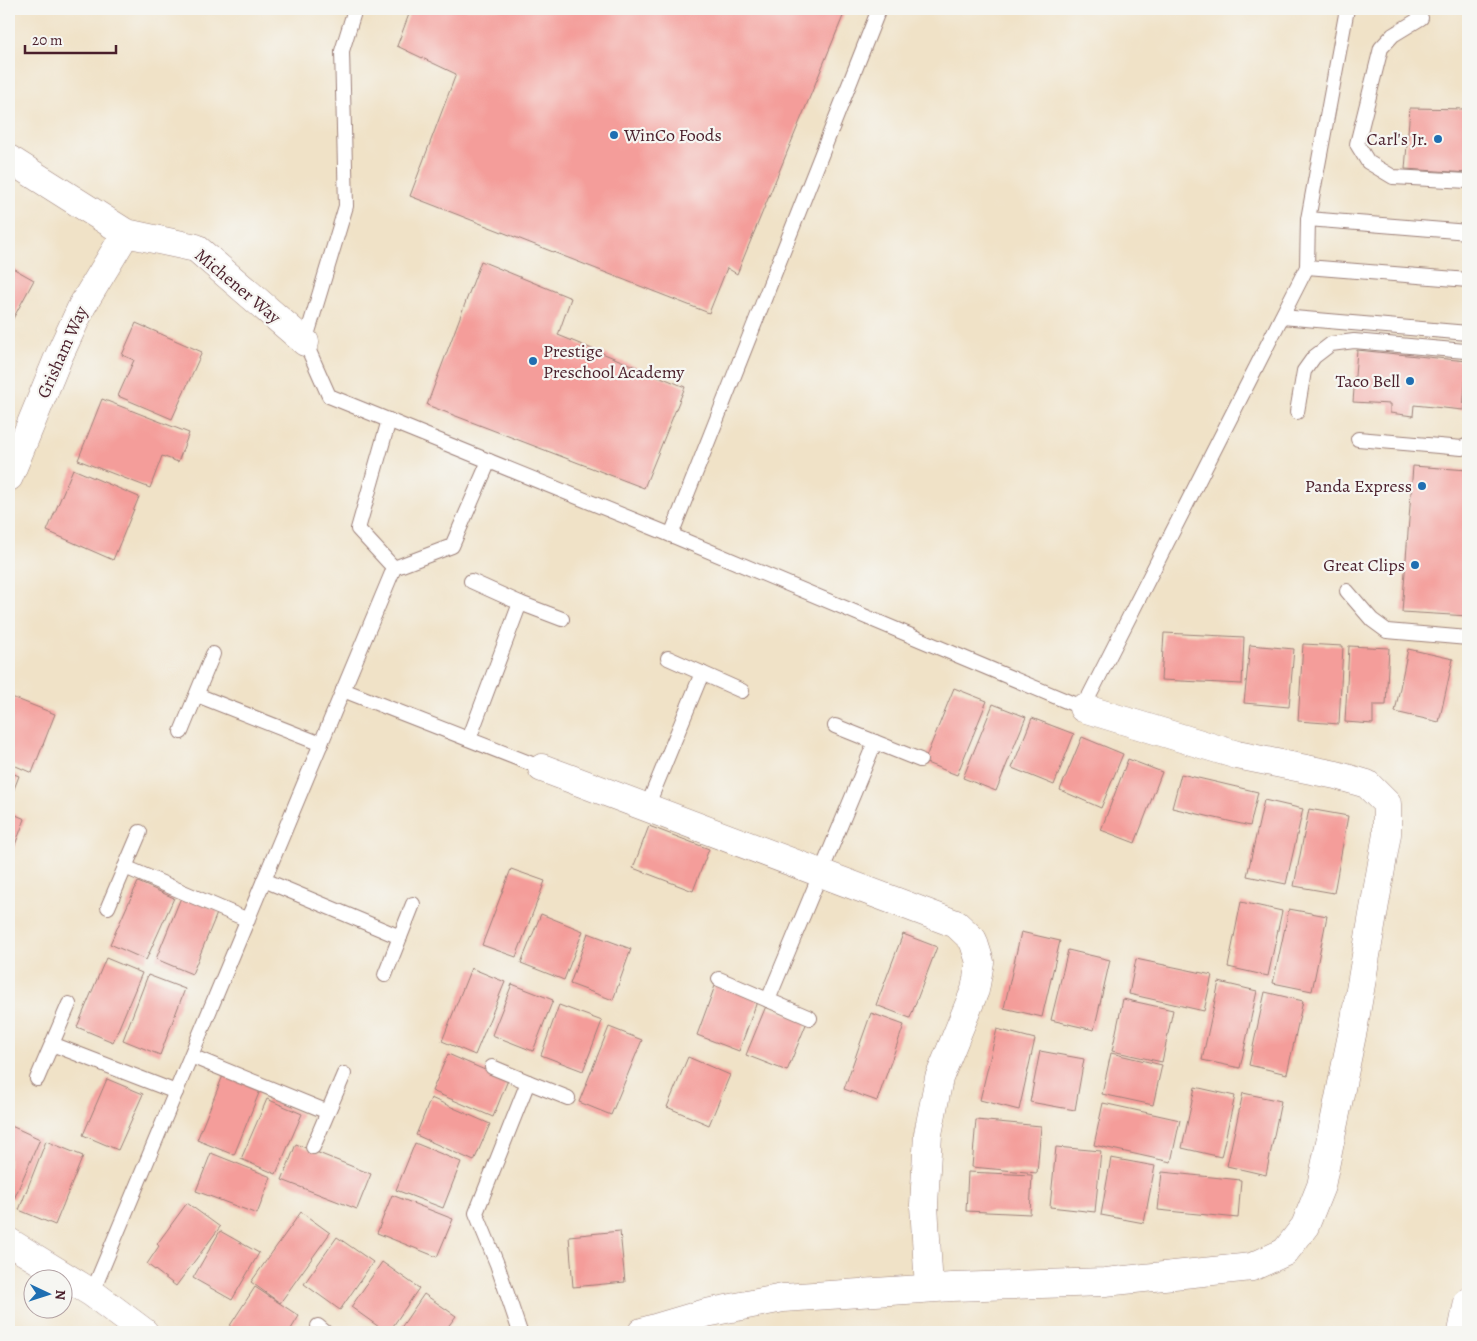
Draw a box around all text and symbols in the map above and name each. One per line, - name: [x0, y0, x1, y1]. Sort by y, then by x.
- scale bar: [25, 22, 116, 54]
- text: 20 m: [32, 30, 63, 50]
- place label: WinCo Foods: [623, 123, 722, 147]
- place label: Carl's Jr.: [1367, 127, 1428, 151]
- marker: WinCo Foods: [608, 129, 620, 141]
- marker: Carl's Jr.: [1432, 133, 1444, 145]
- street label: Michener Way: [190, 243, 287, 330]
- street label: Grisham Way: [31, 301, 93, 402]
- place label: Prestige Preschool Academy: [543, 339, 685, 384]
- marker: Prestige Preschool Academy: [527, 355, 539, 367]
- place label: Taco Bell: [1335, 369, 1401, 393]
- marker: Taco Bell: [1404, 375, 1416, 387]
- place label: Panda Express: [1305, 474, 1412, 498]
- marker: Panda Express: [1416, 480, 1428, 492]
- place label: Great Clips: [1323, 553, 1405, 577]
- marker: Great Clips: [1409, 559, 1421, 571]
- north arrow: [22, 1268, 72, 1318]
- text: N: [51, 1289, 70, 1301]

